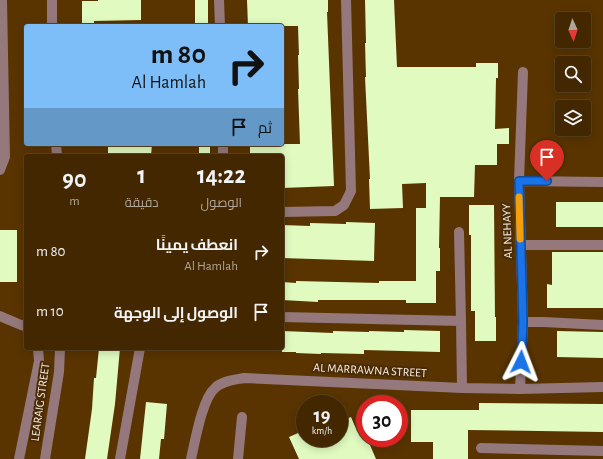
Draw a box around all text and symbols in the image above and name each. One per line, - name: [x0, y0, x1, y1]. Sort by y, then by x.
- north arrow: [555, 12, 591, 48]
- map controls: [555, 12, 591, 136]
- icon: right: [220, 40, 272, 92]
- text: 80 m: [151, 41, 206, 69]
- button: search: [555, 56, 591, 92]
- text: Al Hamlah: [132, 74, 206, 92]
- button: layers: [555, 100, 591, 136]
- icon: arrive: [228, 116, 250, 138]
- text: ثم: [258, 121, 272, 136]
- pin: [530, 140, 564, 181]
- icon: arrive: [536, 146, 558, 168]
- text: 1: [137, 164, 146, 188]
- text: 14:22: [197, 164, 246, 188]
- text: 90: [62, 168, 86, 192]
- text: m: [69, 195, 80, 208]
- text: دقيقة: [125, 197, 159, 210]
- text: الوصول: [201, 197, 242, 210]
- street label: AL NEHAYY: [500, 203, 514, 259]
- text: انعطف يمينًا: [156, 238, 238, 253]
- icon: right: [250, 241, 272, 263]
- text: 80 m: [36, 244, 66, 259]
- text: Al Hamlah: [184, 260, 238, 273]
- icon: arrive: [250, 301, 272, 323]
- text: 10 m: [36, 304, 64, 319]
- text: الوصول إلى الوجهة: [114, 306, 238, 321]
- position arrow: [500, 341, 542, 383]
- street label: AL MARRAWNA STREET: [313, 361, 427, 379]
- street label: LEARAIG STREET: [29, 362, 51, 442]
- speed limit sign: 30: [356, 395, 408, 447]
- text: 19: [314, 406, 330, 426]
- text: km/h: [312, 426, 332, 436]

